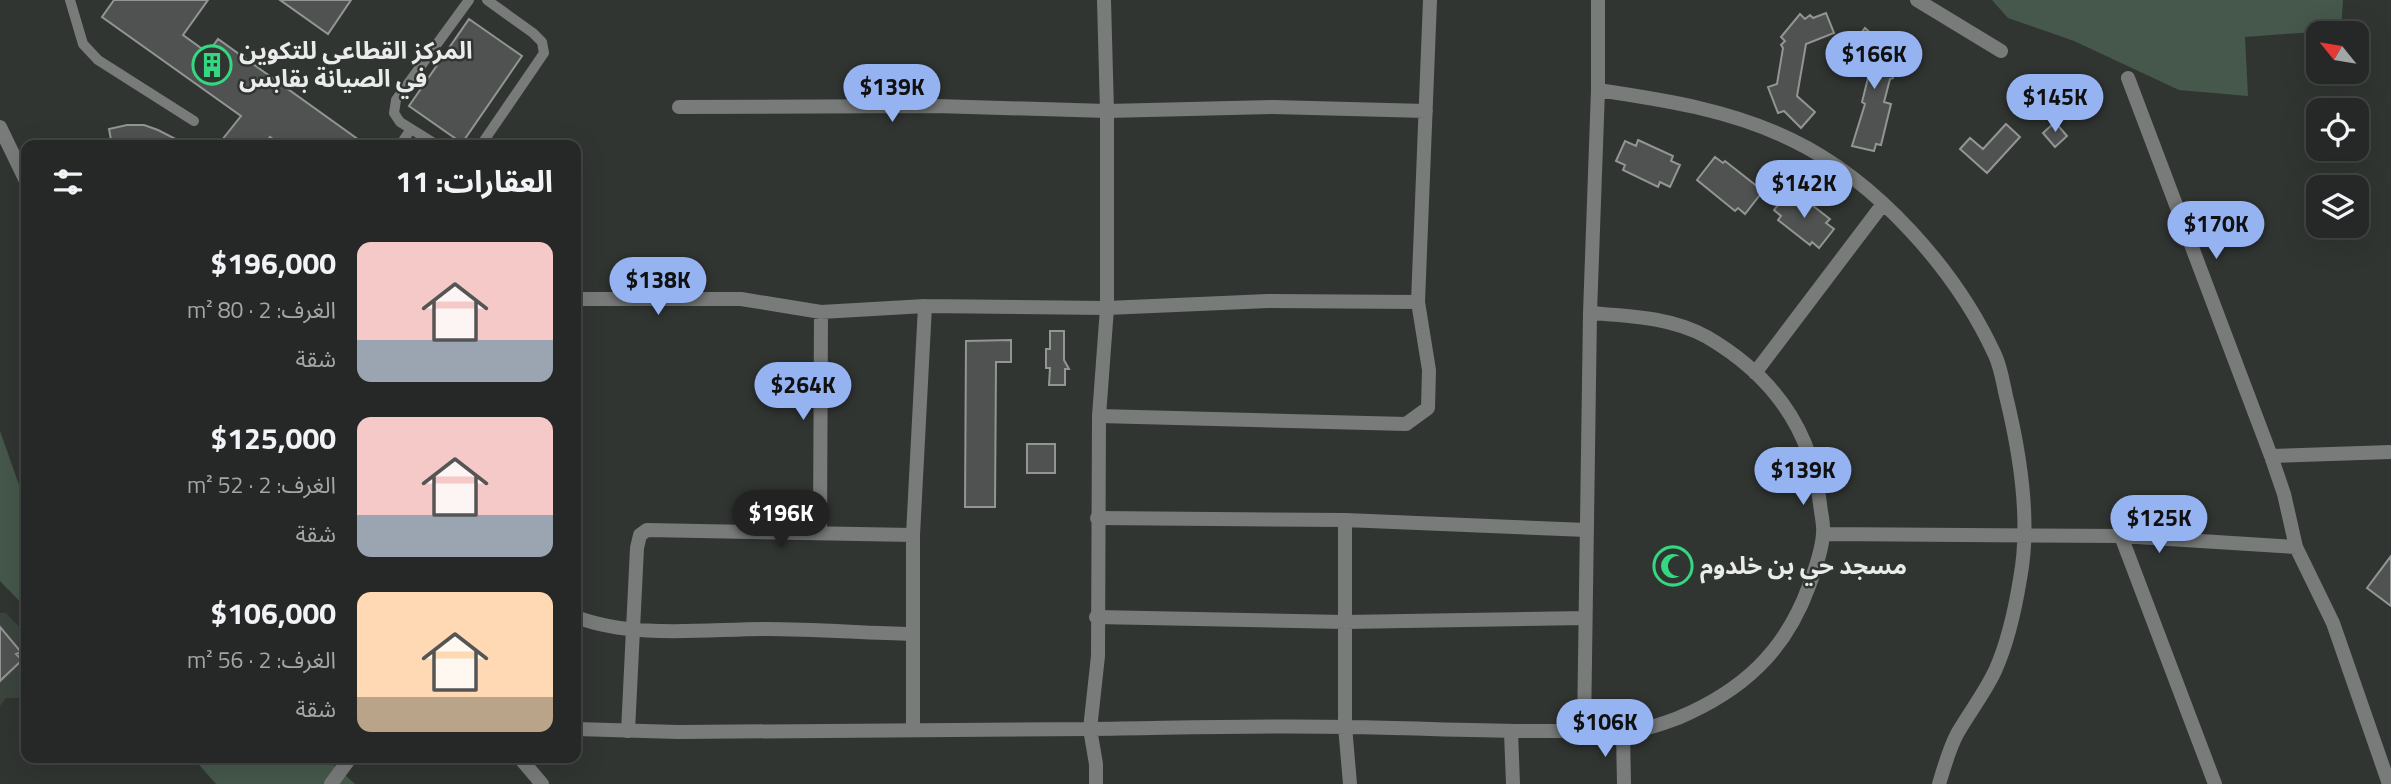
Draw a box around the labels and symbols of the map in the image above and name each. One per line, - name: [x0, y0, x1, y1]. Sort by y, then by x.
- north arrow: [2306, 21, 2370, 84]
- place label: المركز القطاعى للتكوين في الصيانة بقابس: [239, 32, 473, 99]
- pin: $166K: [1825, 32, 1923, 91]
- building icon: المركز القطاعى للتكوين في الصيانة بقابس: [191, 44, 233, 86]
- pin: $139K: [843, 64, 941, 124]
- pin: $145K: [2006, 74, 2104, 134]
- pin: $142K: [1755, 160, 1853, 220]
- pin: $170K: [2167, 202, 2265, 261]
- pin: $138K: [609, 258, 707, 317]
- pin: $264K: [754, 362, 852, 422]
- pin: $139K: [1754, 448, 1852, 507]
- pin: $196K: [732, 490, 830, 550]
- pin: $125K: [2110, 496, 2208, 555]
- mosque icon: مسجد حي بن خلدوم: [1652, 545, 1694, 587]
- place label: مسجد حي بن خلدوم: [1700, 547, 1907, 586]
- pin: $106K: [1556, 700, 1654, 759]

